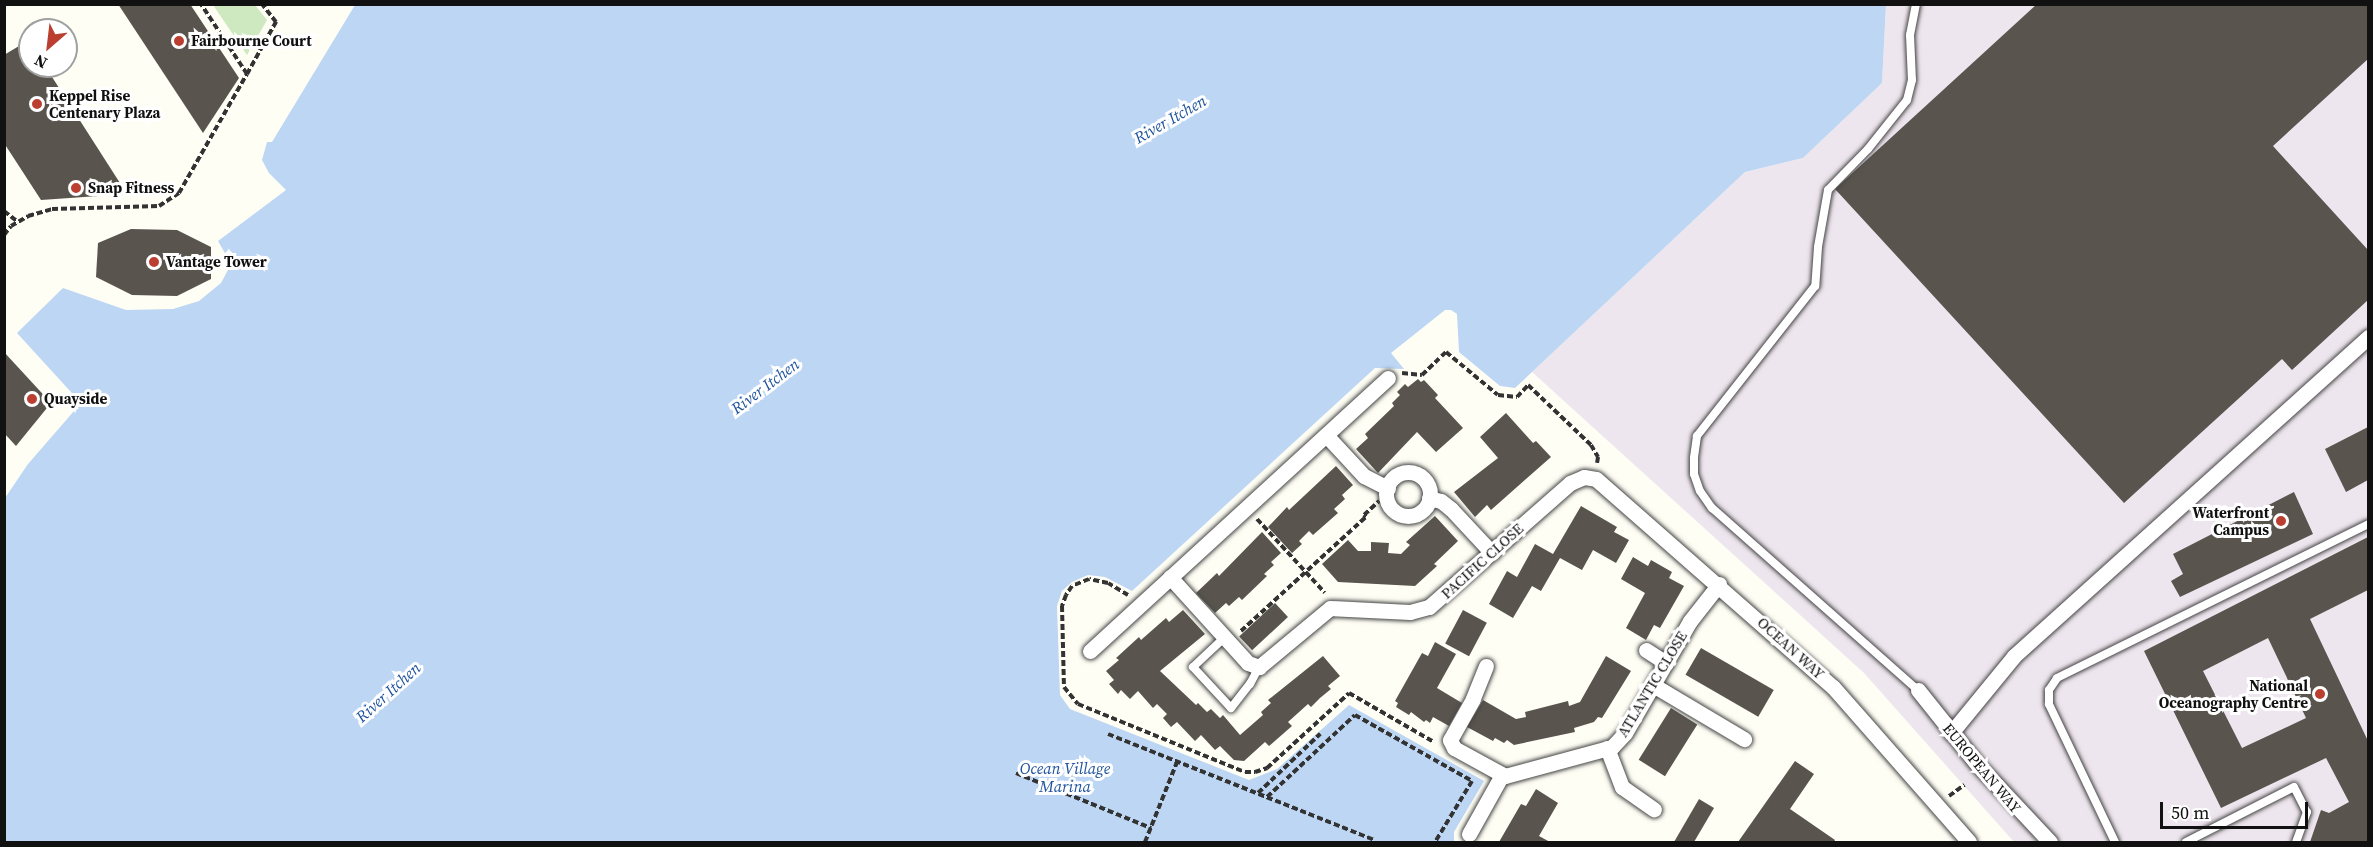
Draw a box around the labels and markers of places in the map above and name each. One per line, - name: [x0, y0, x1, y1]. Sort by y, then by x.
- place label: Fairbourne Court: [191, 32, 312, 50]
- marker: Fairbourne Court: [172, 34, 186, 48]
- place label: Keppel Rise Centenary Plaza: [49, 86, 161, 121]
- marker: Keppel Rise Centenary Plaza: [30, 97, 44, 111]
- place label: Snap Fitness: [88, 179, 174, 197]
- marker: Snap Fitness: [69, 181, 83, 195]
- place label: Vantage Tower: [166, 253, 267, 271]
- marker: Vantage Tower: [147, 255, 161, 269]
- place label: Quayside: [44, 390, 107, 408]
- marker: Quayside: [25, 392, 39, 406]
- place label: Waterfront Campus: [2192, 503, 2269, 538]
- marker: Waterfront Campus: [2274, 514, 2288, 528]
- place label: National Oceanography Centre: [2159, 676, 2308, 711]
- marker: National Oceanography Centre: [2313, 687, 2327, 701]

